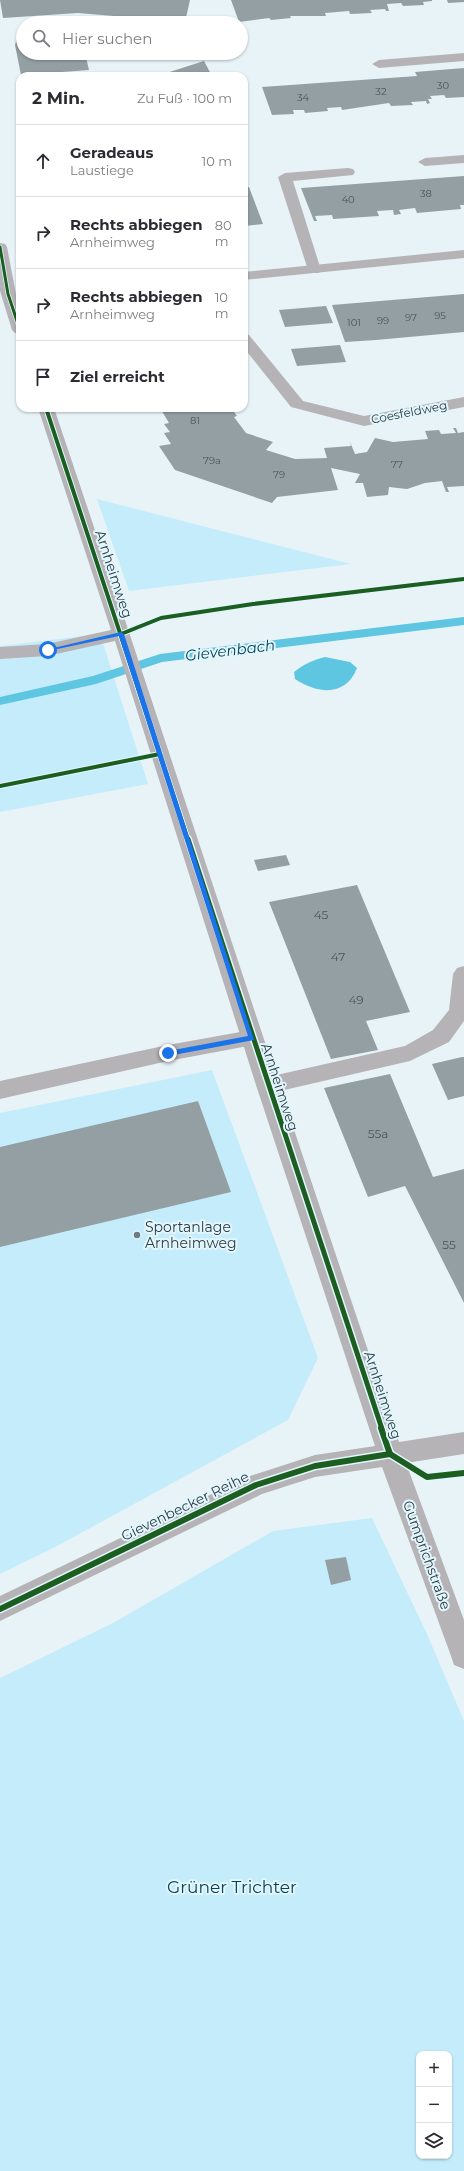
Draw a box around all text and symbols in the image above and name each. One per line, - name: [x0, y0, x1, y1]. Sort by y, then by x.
- search box: [16, 16, 248, 60]
- icon: search: [30, 27, 52, 49]
- text: Hier suchen: [62, 29, 152, 48]
- house number: 30: [437, 79, 450, 92]
- house number: 32: [375, 85, 387, 98]
- text: 2 Min.: [32, 88, 84, 108]
- text: Zu Fuß · 100 m: [137, 90, 232, 106]
- house number: 34: [297, 91, 310, 104]
- text: Geradeaus: [70, 143, 153, 162]
- icon: ahead: [32, 150, 54, 172]
- text: 10 m: [202, 153, 232, 169]
- text: Laustiege: [70, 162, 134, 178]
- house number: 38: [420, 187, 432, 200]
- house number: 40: [341, 193, 355, 206]
- text: Rechts abbiegen: [70, 215, 203, 234]
- text: 80 m: [215, 217, 232, 249]
- icon: right: [32, 222, 54, 244]
- text: Arnheimweg: [70, 234, 155, 250]
- text: Rechts abbiegen: [70, 287, 203, 306]
- text: 10 m: [215, 289, 228, 321]
- icon: right: [32, 294, 54, 316]
- text: Arnheimweg: [70, 306, 155, 322]
- house number: 95: [434, 309, 446, 322]
- house number: 97: [405, 311, 417, 324]
- house number: 99: [377, 314, 389, 327]
- house number: 101: [347, 316, 361, 329]
- icon: arrive: [32, 366, 54, 388]
- text: Ziel erreicht: [70, 367, 165, 386]
- street label: Coesfeldweg: [370, 397, 448, 427]
- house number: 81: [190, 414, 200, 427]
- house number: 79a: [203, 454, 221, 467]
- house number: 77: [391, 458, 403, 471]
- house number: 79: [273, 468, 285, 481]
- street label: Arnheimweg: [91, 528, 137, 620]
- water label: Gievenbach: [184, 635, 276, 665]
- route start: [39, 641, 57, 659]
- house number: 45: [314, 907, 329, 922]
- house number: 47: [331, 949, 345, 964]
- house number: 49: [348, 992, 364, 1007]
- street label: Arnheimweg: [257, 1041, 303, 1133]
- route end: [159, 1044, 177, 1062]
- house number: 55a: [368, 1126, 388, 1141]
- place label: Sportanlage Arnheimweg: [145, 1218, 237, 1252]
- marker: Sportanlage Arnheimweg: [132, 1230, 142, 1240]
- house number: 55: [442, 1237, 456, 1252]
- street label: Arnheimweg: [360, 1349, 406, 1441]
- street label: Gievenbecker Reihe: [118, 1467, 252, 1545]
- street label: Gumprichstraße: [399, 1498, 455, 1612]
- park label: Grüner Trichter: [167, 1877, 297, 1897]
- map controls: [416, 2051, 452, 2159]
- button: +: [416, 2051, 452, 2087]
- button: −: [416, 2087, 452, 2123]
- button: layers: [416, 2123, 452, 2159]

